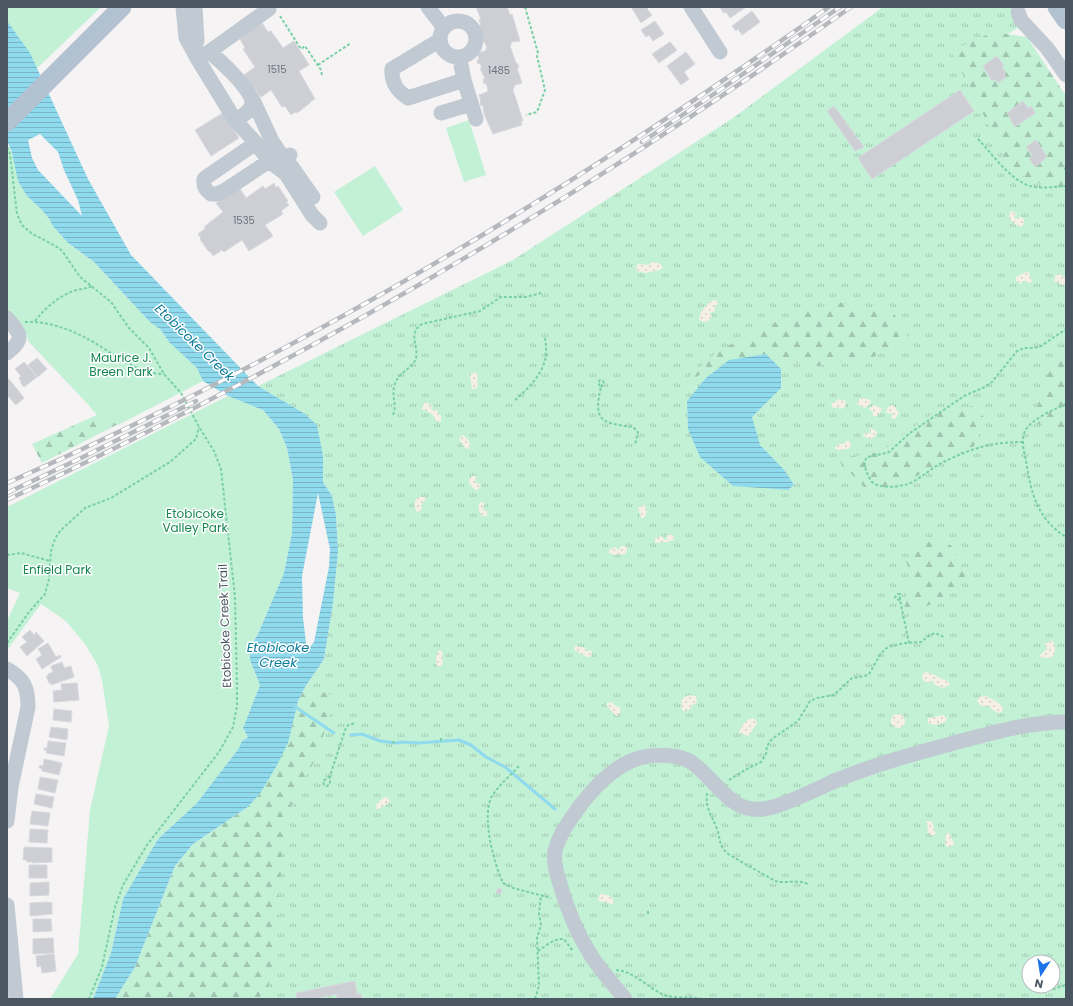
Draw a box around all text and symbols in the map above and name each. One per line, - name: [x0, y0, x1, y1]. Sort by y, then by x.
- house number: 1515: [268, 62, 286, 77]
- house number: 1485: [488, 63, 510, 78]
- house number: 1535: [233, 213, 255, 228]
- water label: Etobicoke Creek: [151, 299, 240, 386]
- park label: Maurice J. Breen Park: [89, 349, 153, 380]
- park label: Etobicoke Valley Park: [162, 505, 228, 536]
- park label: Enfield Park: [23, 561, 92, 578]
- street label: Etobicoke Creek Trail: [214, 564, 235, 688]
- water label: Etobicoke Creek: [247, 638, 309, 672]
- north arrow: [1021, 954, 1061, 994]
- text: N: [1033, 975, 1045, 992]

